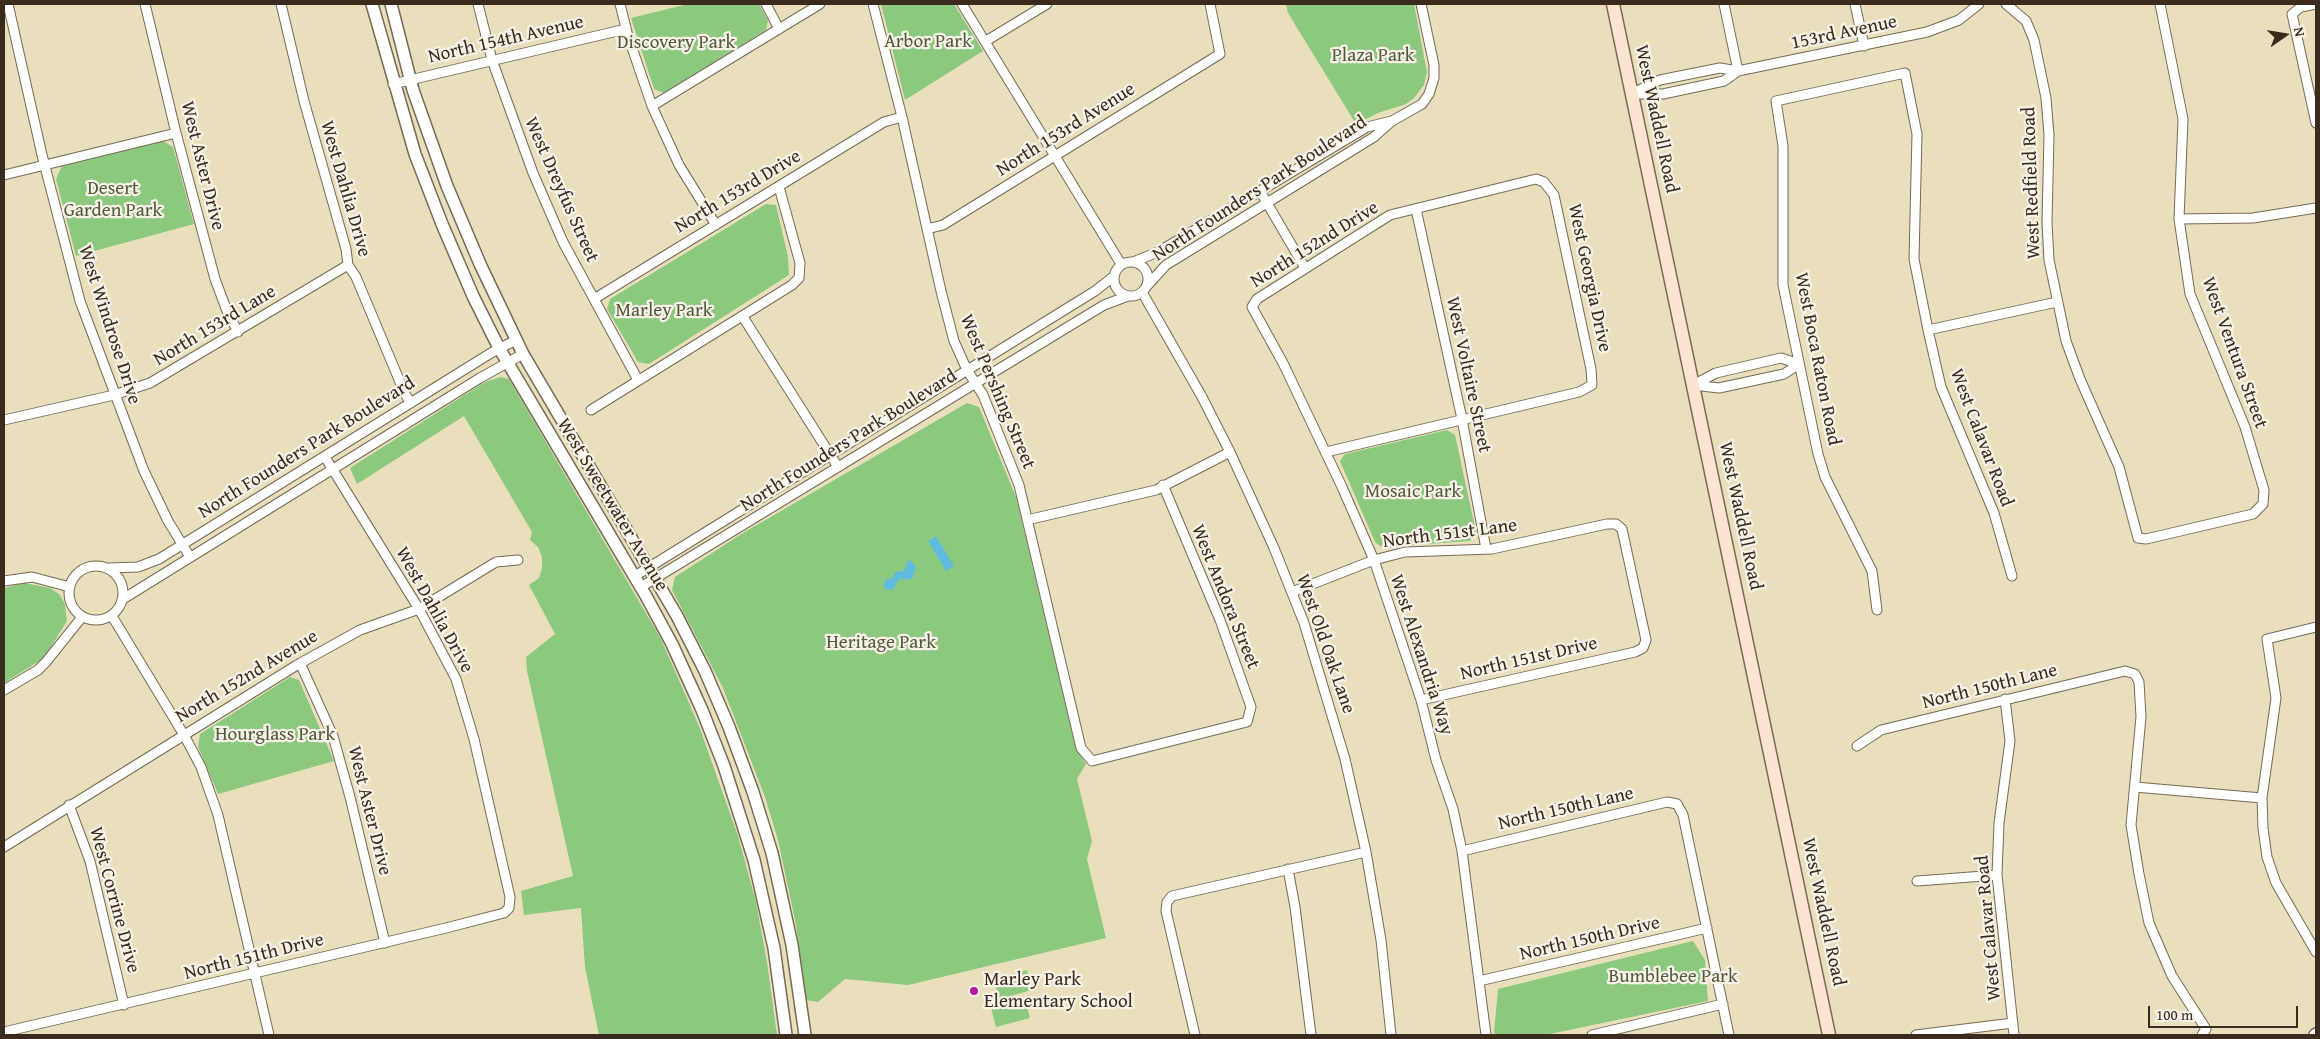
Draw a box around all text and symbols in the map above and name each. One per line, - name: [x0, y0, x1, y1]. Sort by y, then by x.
- north arrow: [2260, 10, 2310, 60]
- street label: North 154th Avenue: [426, 11, 586, 69]
- street label: 153rd Avenue: [1789, 11, 1899, 55]
- text: N: [2289, 25, 2310, 38]
- park label: Arbor Park: [884, 31, 972, 53]
- park label: Discovery Park: [617, 32, 735, 54]
- street label: West Waddell Road: [1629, 43, 1683, 195]
- park label: Plaza Park: [1332, 45, 1414, 67]
- street label: North 153rd Avenue: [992, 78, 1140, 182]
- street label: West Aster Drive: [175, 99, 229, 233]
- street label: West Redfield Road: [2018, 106, 2046, 260]
- street label: North Founders Park Boulevard: [1149, 111, 1371, 267]
- street label: West Dreyfus Street: [519, 114, 603, 266]
- street label: West Dahlia Drive: [315, 118, 375, 260]
- street label: North 153rd Drive: [671, 145, 805, 239]
- park label: Desert Garden Park: [64, 178, 162, 222]
- street label: North 152nd Drive: [1247, 196, 1383, 294]
- street label: West Georgia Drive: [1562, 202, 1616, 354]
- street label: West Windrose Drive: [73, 243, 145, 407]
- street label: West Boca Raton Road: [1789, 271, 1845, 447]
- street label: West Ventura Street: [2196, 274, 2272, 432]
- street label: North 153rd Lane: [150, 280, 280, 372]
- street label: West Voltaire Street: [1440, 295, 1496, 455]
- park label: Marley Park: [616, 300, 712, 322]
- street label: West Pershing Street: [954, 311, 1040, 473]
- street label: North Founders Park Boulevard: [737, 365, 961, 517]
- street label: West Calavar Road: [1944, 366, 2018, 510]
- street label: North Founders Park Boulevard: [195, 372, 419, 524]
- street label: West Sweetwater Avenue: [551, 414, 673, 596]
- street label: West Waddell Road: [1713, 440, 1767, 592]
- park label: Mosaic Park: [1365, 481, 1461, 503]
- street label: North 151st Lane: [1382, 514, 1518, 554]
- street label: West Andora Street: [1186, 521, 1264, 673]
- street label: West Dahlia Drive: [390, 543, 478, 677]
- street label: West Old Oak Lane: [1290, 571, 1360, 717]
- street label: West Alexandria Way: [1384, 572, 1458, 738]
- street label: North 152nd Avenue: [172, 625, 322, 729]
- park label: Heritage Park: [826, 632, 936, 654]
- street label: North 151st Drive: [1458, 632, 1600, 686]
- street label: North 150th Lane: [1920, 659, 2060, 715]
- park label: Hourglass Park: [215, 724, 335, 746]
- street label: West Aster Drive: [342, 744, 396, 878]
- street label: North 150th Lane: [1496, 782, 1636, 836]
- street label: West Corrine Drive: [84, 825, 144, 975]
- street label: West Waddell Road: [1796, 836, 1850, 988]
- street label: West Calavar Road: [1971, 854, 2007, 1002]
- street label: North 150th Drive: [1518, 912, 1662, 966]
- street label: North 151th Drive: [182, 929, 326, 985]
- park label: Bumblebee Park: [1608, 966, 1738, 988]
- place label: Marley Park Elementary School: [984, 969, 1133, 1013]
- marker: Marley Park Elementary School: [968, 985, 980, 997]
- scale bar: [2150, 996, 2300, 1028]
- text: 100 m: [2156, 1004, 2193, 1025]

